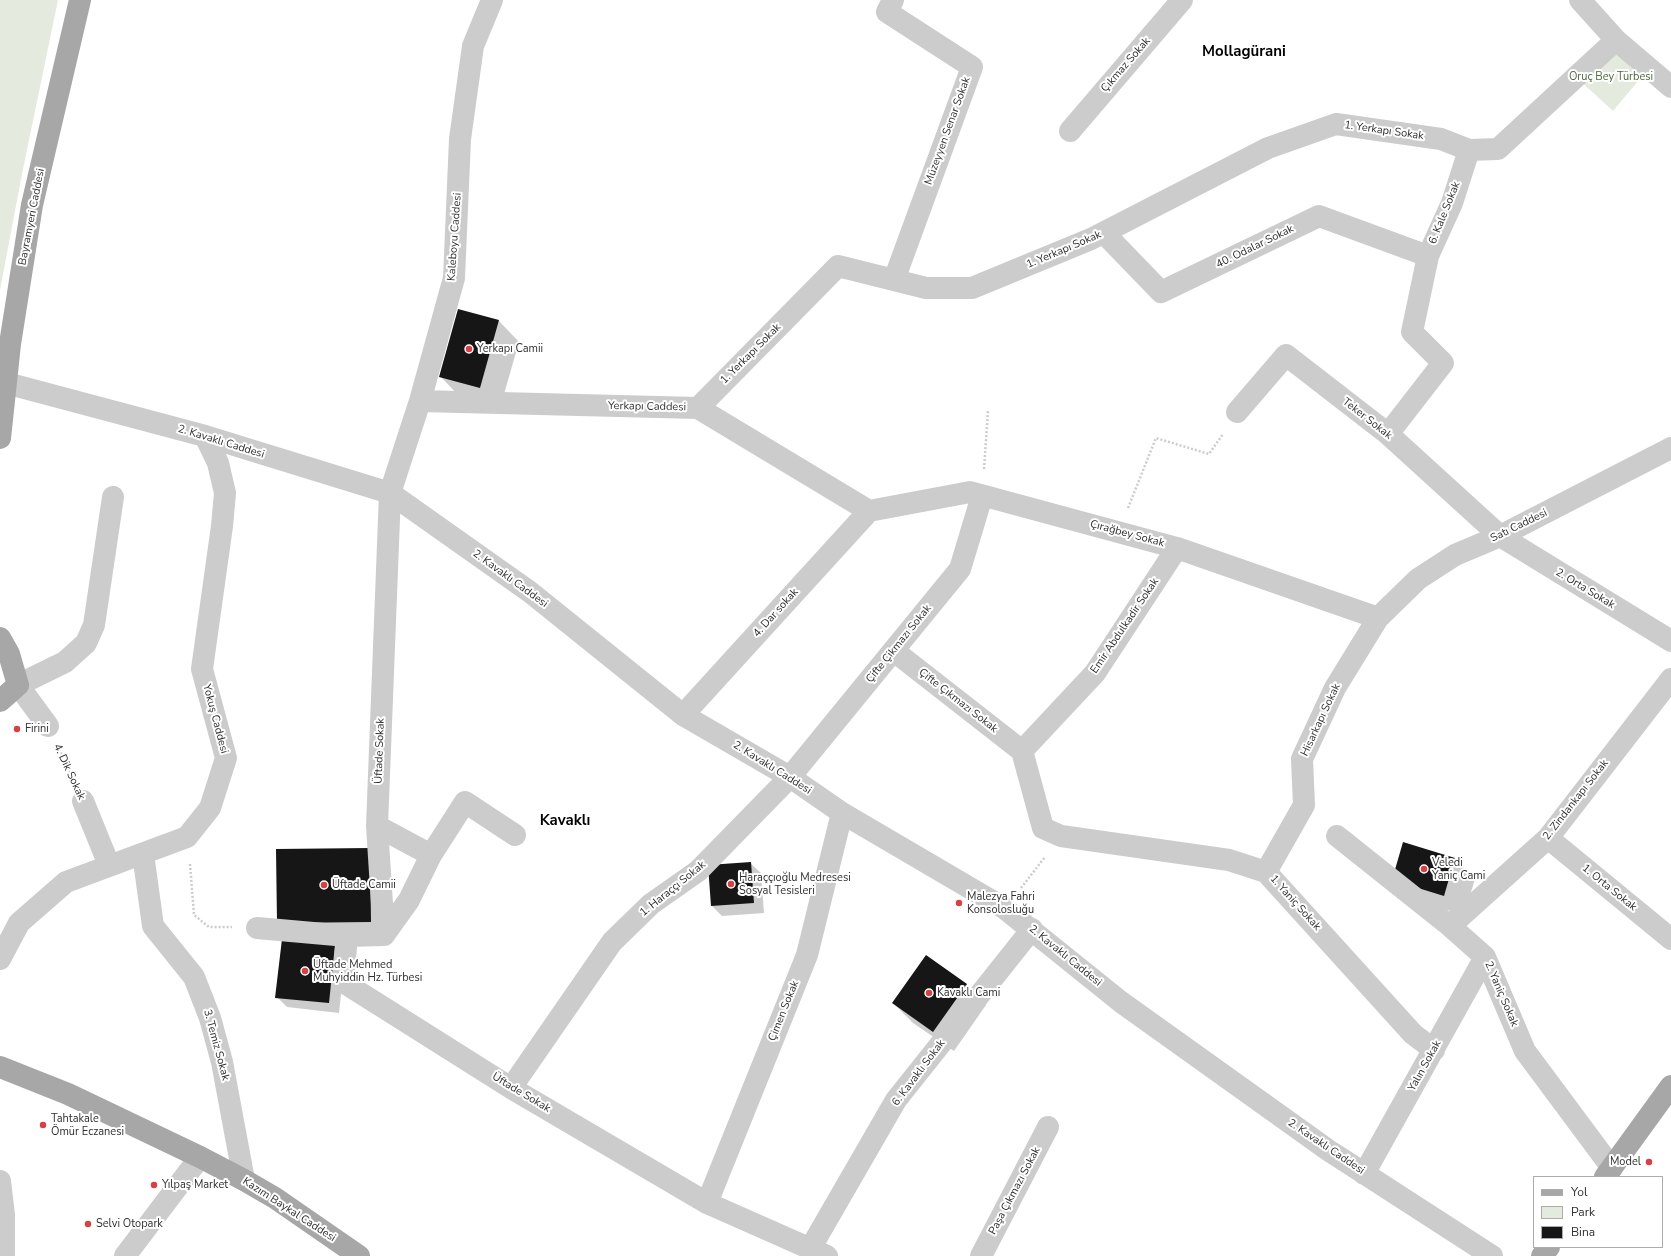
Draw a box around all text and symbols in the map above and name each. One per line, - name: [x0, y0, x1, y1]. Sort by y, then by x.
- street label: Çıkmaz Sokak: [1099, 35, 1153, 95]
- district label: Mollagürani: [1202, 43, 1286, 61]
- park label: Oruç Bey Türbesi: [1569, 70, 1653, 84]
- street label: Müzeyyen Senar Sokak: [922, 75, 974, 187]
- street label: 1. Yerkapı Sokak: [1343, 119, 1425, 143]
- street label: Bayramyeri Caddesi: [16, 168, 48, 266]
- street label: 6. Kale Sokak: [1426, 180, 1464, 246]
- street label: Kaleboyu Caddesi: [445, 192, 465, 282]
- street label: 40. Odalar Sokak: [1214, 222, 1296, 272]
- street label: 1. Yerkapı Sokak: [1025, 228, 1103, 272]
- street label: 1. Yerkapı Sokak: [718, 321, 784, 387]
- place label: Yerkapı Camii: [477, 342, 543, 356]
- marker: Yerkapı Camii: [464, 344, 474, 354]
- street label: Teker Sokak: [1340, 396, 1394, 442]
- street label: Yerkapı Caddesi: [608, 400, 686, 414]
- street label: 2. Kavaklı Caddesi: [176, 423, 266, 461]
- street label: Satı Caddesi: [1489, 507, 1549, 545]
- street label: Çırağbey Sokak: [1088, 518, 1166, 550]
- street label: 2. Kavaklı Caddesi: [470, 547, 550, 611]
- street label: 2. Orta Sokak: [1553, 566, 1617, 612]
- street label: Emir Abdulkadir Sokak: [1088, 576, 1162, 676]
- street label: 4. Dar sokak: [751, 586, 801, 640]
- street label: Çifte Çikmazı Sokak: [863, 602, 935, 686]
- street label: Çifte Çıkmazı Sokak: [916, 666, 1000, 736]
- street label: Hisarkapı Sokak: [1298, 682, 1344, 758]
- street label: Yokuş Caddesi: [199, 683, 231, 755]
- street label: Üftade Sokak: [372, 718, 388, 784]
- place label: Firini: [25, 722, 49, 736]
- marker: Firini: [12, 724, 22, 734]
- street label: 2. Kavaklı Caddesi: [730, 739, 814, 797]
- street label: 4. Dik Sokak: [50, 742, 88, 802]
- street label: 2. Zindankapı Sokak: [1540, 757, 1612, 843]
- district label: Kavaklı: [540, 812, 590, 830]
- place label: Veledi Yaniç Cami: [1432, 856, 1485, 882]
- street label: 1. Haraççı Sokak: [637, 858, 709, 920]
- street label: 1. Orta Sokak: [1579, 862, 1639, 914]
- marker: Veledi Yaniç Cami: [1419, 864, 1429, 874]
- place label: Haraççıoğlu Medresesi Sosyal Tesisleri: [739, 871, 851, 897]
- street label: 1. Yaniç Sokak: [1267, 873, 1323, 933]
- place label: Üftade Camii: [332, 878, 396, 892]
- marker: Haraççıoğlu Medresesi Sosyal Tesisleri: [726, 879, 736, 889]
- marker: Üftade Camii: [319, 880, 329, 890]
- place label: Malezya Fahri Konsolosluğu: [967, 890, 1035, 916]
- marker: Malezya Fahri Konsolosluğu: [954, 898, 964, 908]
- street label: 2. Kavaklı Caddesi: [1026, 923, 1104, 989]
- place label: Üftade Mehmed Muhyiddin Hz. Türbesi: [313, 958, 422, 984]
- street label: 2. Yaniç Sokak: [1481, 959, 1521, 1029]
- marker: Üftade Mehmed Muhyiddin Hz. Türbesi: [300, 966, 310, 976]
- street label: Çimen Sokak: [766, 979, 802, 1043]
- place label: Kavaklı Cami: [937, 986, 1000, 1000]
- marker: Kavaklı Cami: [924, 988, 934, 998]
- street label: 3. Temiz Sokak: [200, 1008, 232, 1082]
- street label: 6. Kavaklı Sokak: [890, 1037, 948, 1109]
- street label: Yalın Sokak: [1406, 1038, 1444, 1094]
- street label: Üftade Sokak: [489, 1070, 553, 1116]
- place label: Tahtakale Ömür Eczanesi: [51, 1112, 124, 1138]
- street label: 2. Kavaklı Caddesi: [1285, 1116, 1367, 1178]
- marker: Tahtakale Ömür Eczanesi: [38, 1120, 48, 1130]
- street label: Paşa Çıkmazı Sokak: [986, 1145, 1044, 1237]
- place label: Model: [1610, 1155, 1641, 1169]
- marker: Model: [1644, 1157, 1654, 1167]
- street label: Kazım Baykal Caddesi: [240, 1175, 338, 1245]
- legend: [1533, 1176, 1663, 1248]
- place label: Yılpaş Market: [162, 1178, 228, 1192]
- marker: Yılpaş Market: [149, 1180, 159, 1190]
- text: Yol: [1571, 1184, 1587, 1200]
- text: Park: [1571, 1204, 1595, 1220]
- place label: Selvi Otopark: [96, 1217, 163, 1231]
- marker: Selvi Otopark: [83, 1219, 93, 1229]
- text: Bina: [1571, 1224, 1595, 1240]

